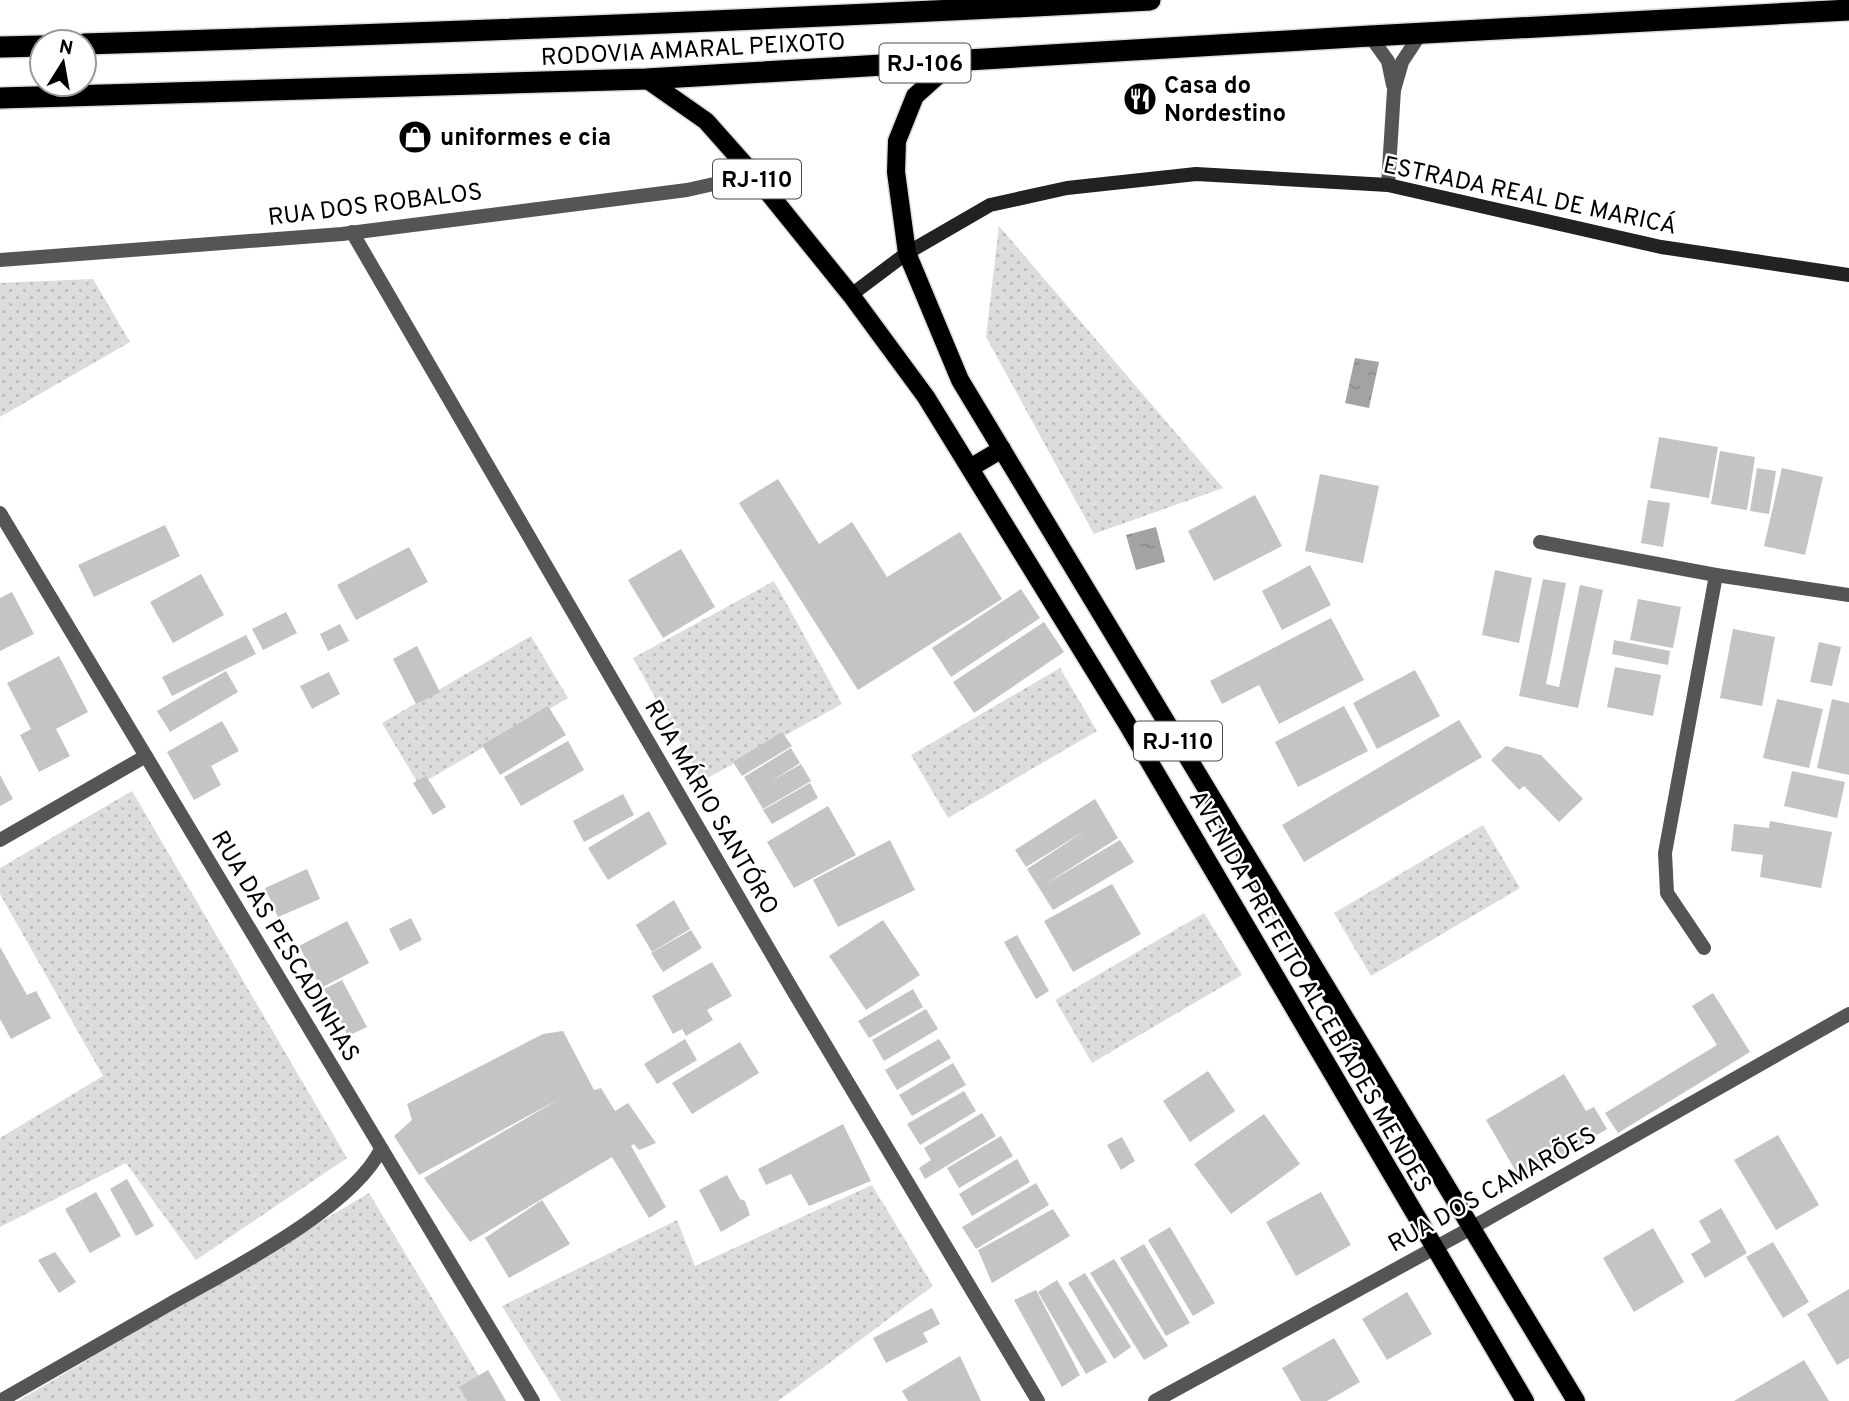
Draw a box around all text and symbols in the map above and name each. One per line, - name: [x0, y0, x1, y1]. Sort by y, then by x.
- north arrow: [28, 28, 98, 98]
- street label: RODOVIA AMARAL PEIXOTO: [540, 28, 846, 74]
- text: N: [57, 35, 75, 61]
- road number: RJ-106: [880, 44, 970, 82]
- place label: Casa do Nordestino: [1164, 72, 1286, 130]
- restaurant icon: Casa do Nordestino: [1121, 80, 1159, 118]
- shop icon: uniformes e cia: [396, 118, 434, 156]
- place label: uniformes e cia: [440, 124, 611, 154]
- street label: ESTRADA REAL DE MARICÁ: [1380, 149, 1679, 243]
- road number: RJ-110: [713, 160, 801, 198]
- street label: RUA DOS ROBALOS: [266, 178, 484, 234]
- street label: RUA MÁRIO SANTÓRO: [637, 694, 786, 921]
- road number: RJ-110: [1134, 722, 1222, 761]
- street label: AVENIDA PREFEITO ALCEBÍADES MENDES: [1181, 784, 1439, 1199]
- street label: RUA DAS PESCADINHAS: [203, 826, 365, 1068]
- street label: RUA DOS CAMARÕES: [1383, 1119, 1602, 1260]

